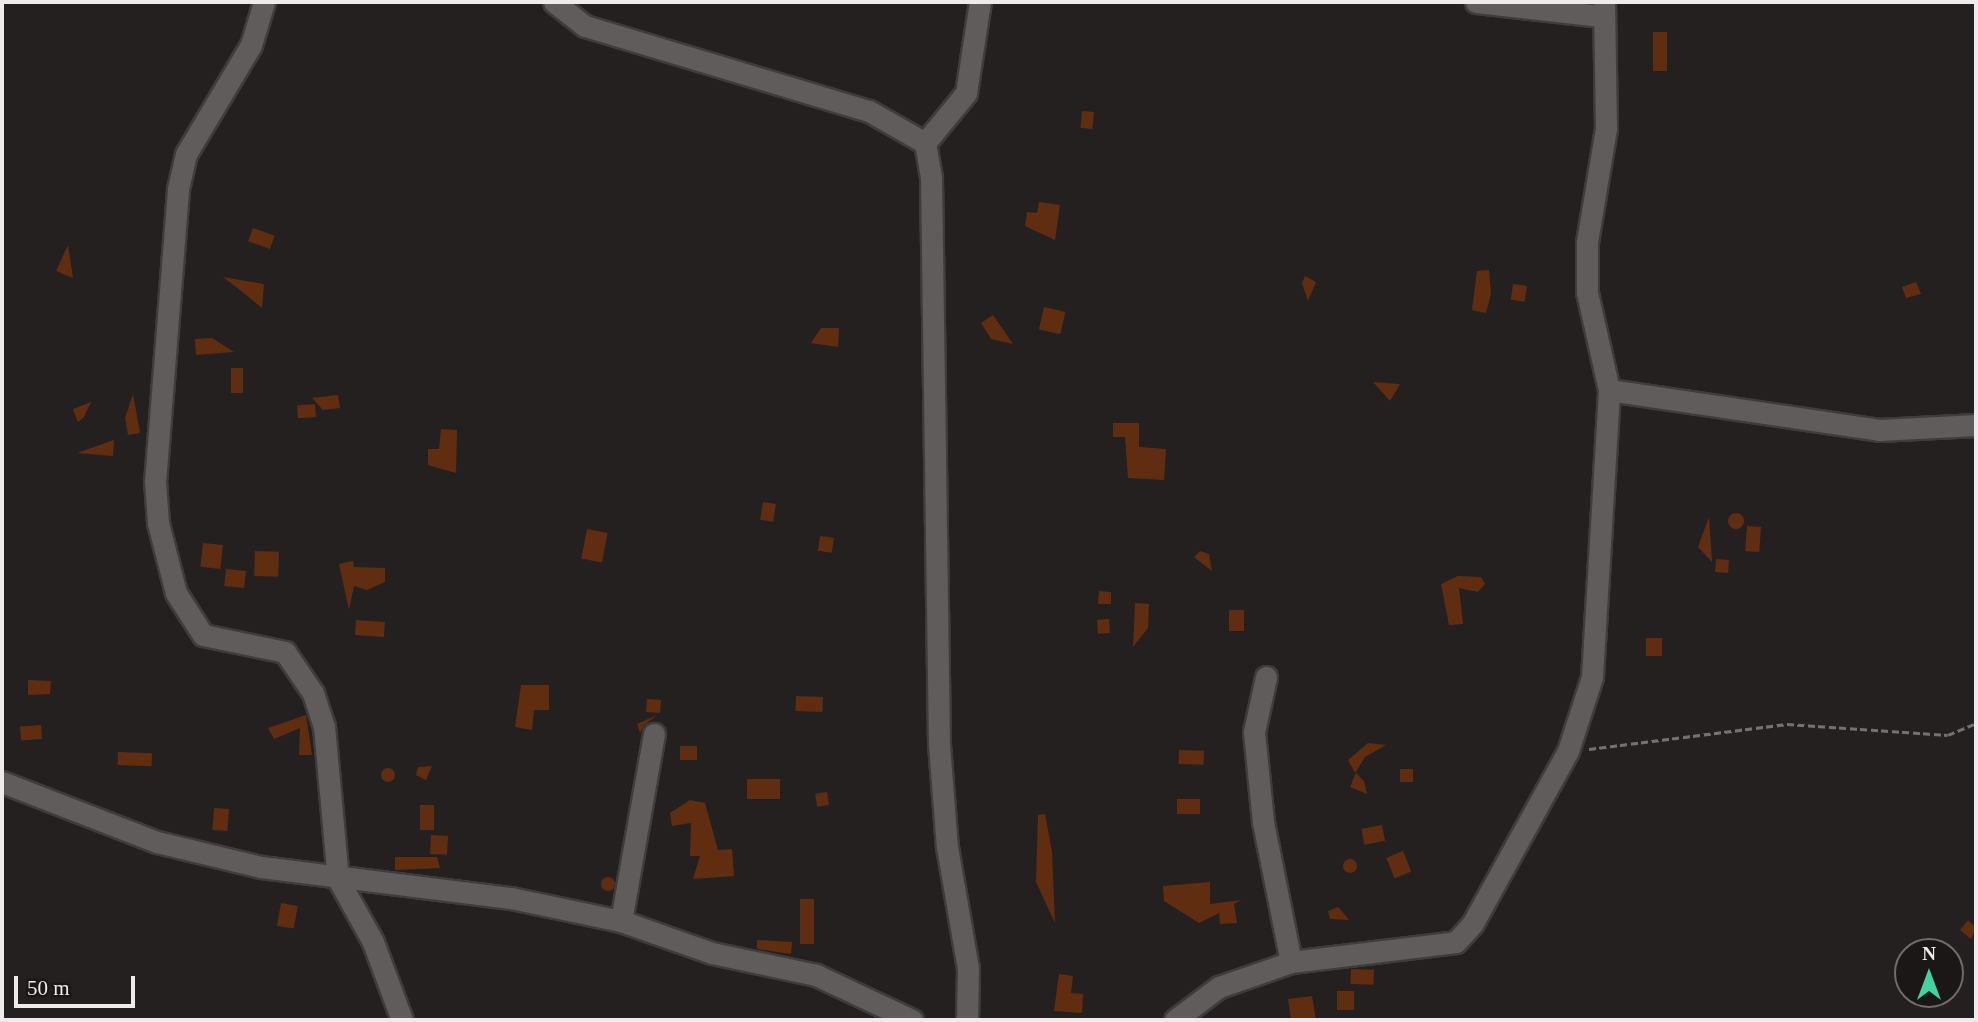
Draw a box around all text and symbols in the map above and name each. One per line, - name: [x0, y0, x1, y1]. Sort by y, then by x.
- north arrow: [1894, 938, 1964, 1008]
- text: N: [1922, 943, 1936, 964]
- scale bar: [18, 962, 138, 1006]
- text: 50 m: [27, 976, 70, 1000]

